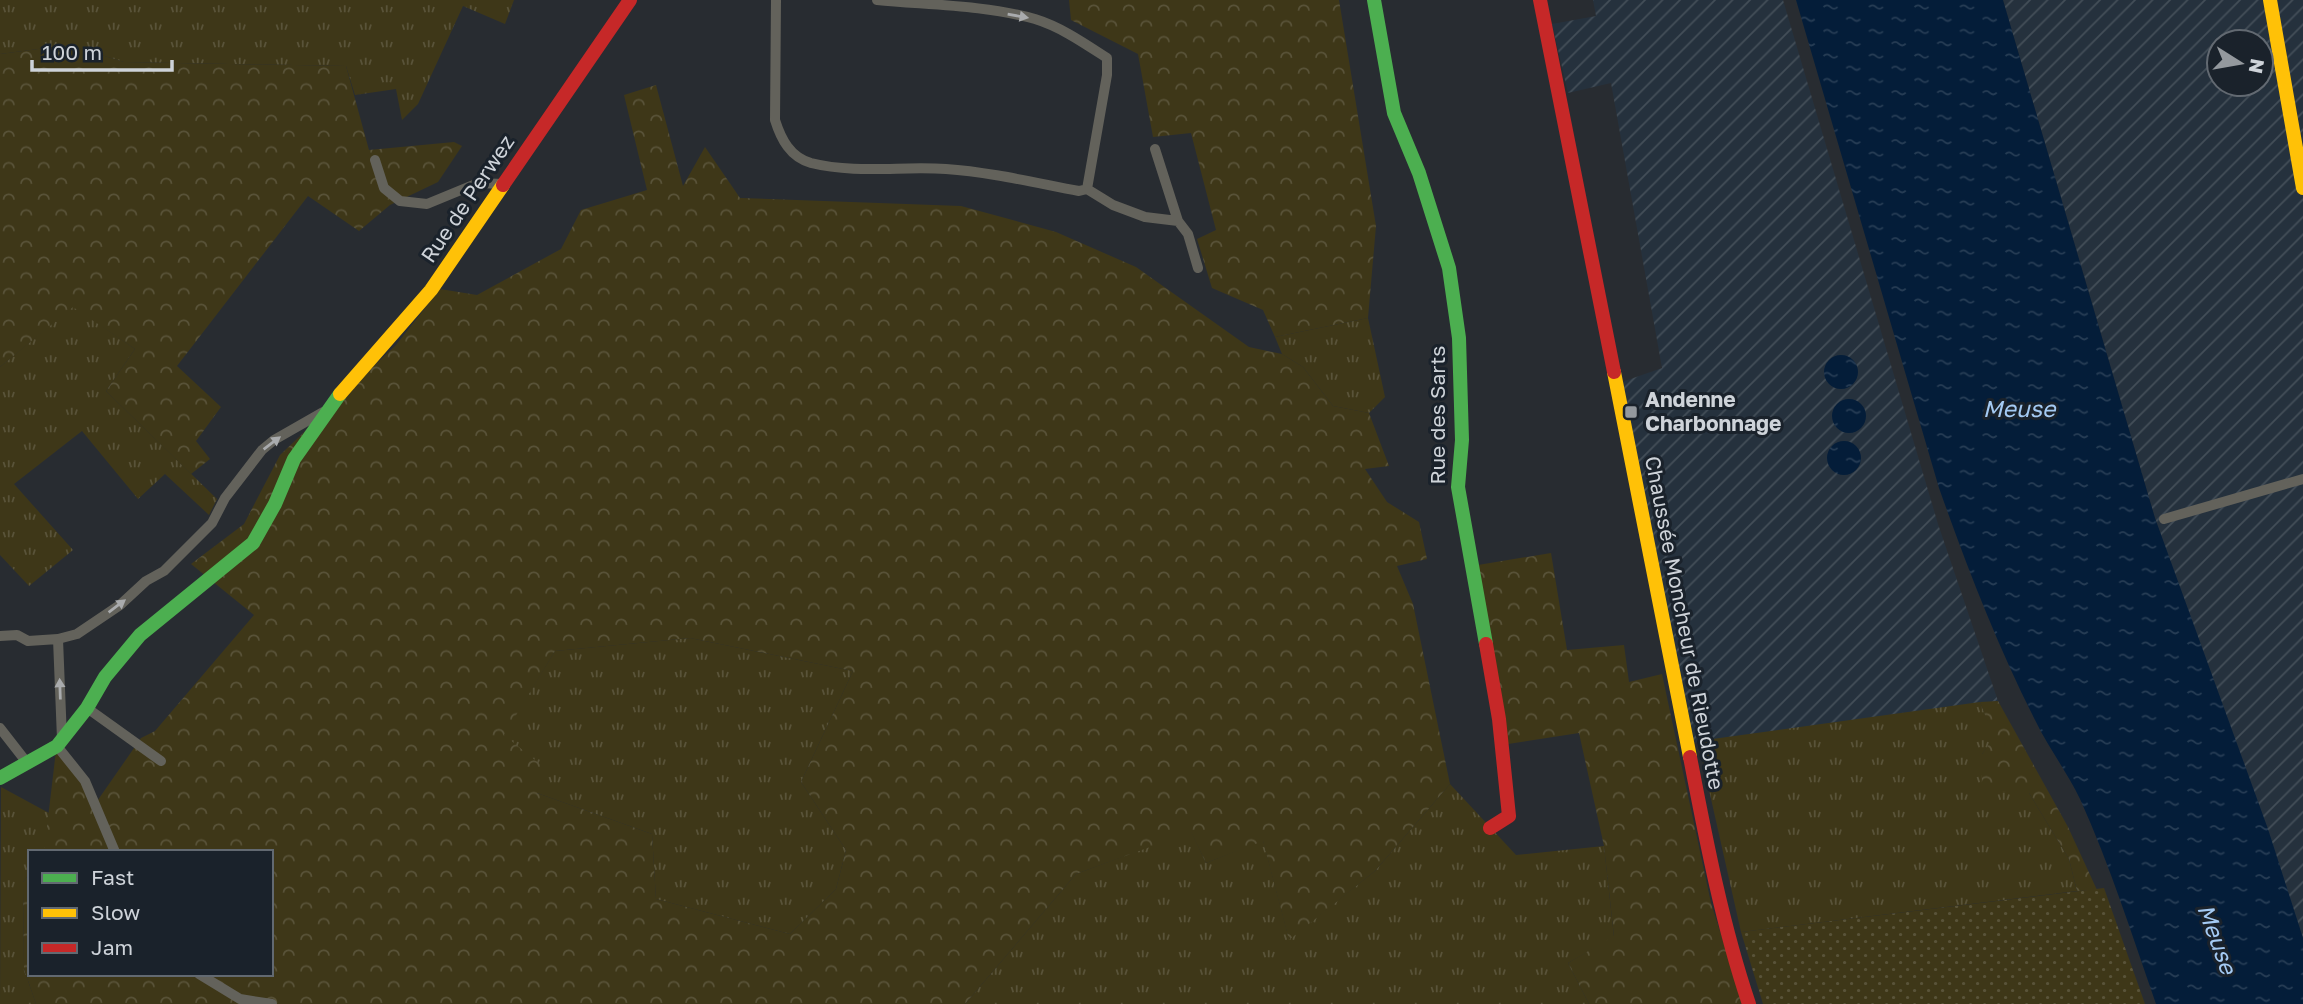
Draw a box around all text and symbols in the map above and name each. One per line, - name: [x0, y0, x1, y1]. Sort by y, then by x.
- one-way arrow: [1007, 11, 1029, 22]
- scale bar: [32, 28, 172, 72]
- north arrow: [2205, 28, 2275, 98]
- text: 100 m: [42, 39, 102, 65]
- text: N: [2245, 57, 2270, 76]
- street label: Rue de Perwez: [415, 130, 519, 267]
- street label: Rue des Sarts: [1424, 346, 1450, 484]
- place label: Andenne Charbonnage: [1645, 386, 1781, 436]
- water label: Meuse: [1983, 394, 2057, 422]
- marker: Andenne Charbonnage: [1623, 404, 1639, 420]
- one-way arrow: [263, 437, 281, 451]
- street label: Chaussée Moncheur de Rieudotte: [1640, 454, 1730, 792]
- one-way arrow: [108, 599, 127, 613]
- one-way arrow: [54, 678, 66, 700]
- legend: [28, 850, 273, 976]
- text: Fast: [91, 864, 134, 890]
- text: Slow: [91, 899, 140, 925]
- water label: Meuse: [2192, 900, 2244, 979]
- text: Jam: [91, 934, 133, 960]

